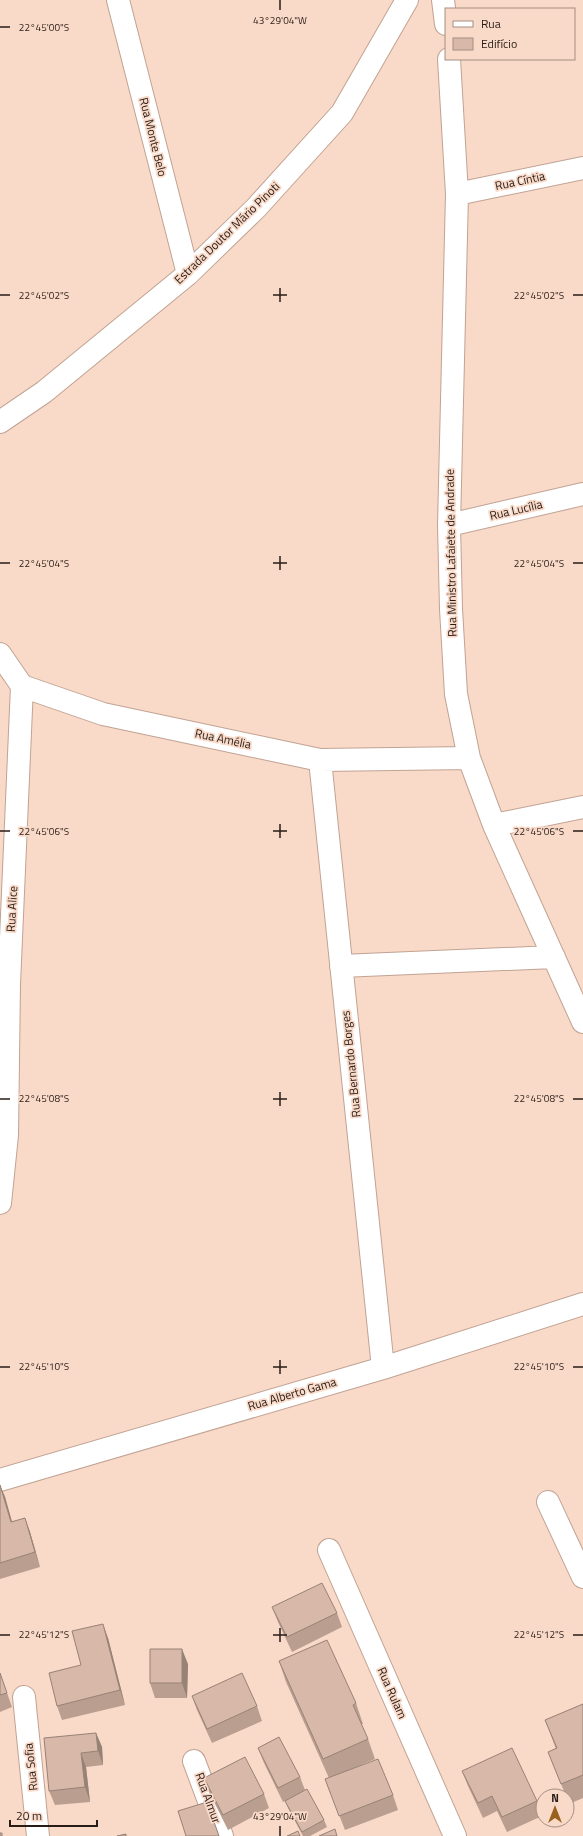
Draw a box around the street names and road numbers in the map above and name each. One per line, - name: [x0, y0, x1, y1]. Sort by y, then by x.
- street label: Rua Monte Belo: [135, 95, 172, 178]
- street label: Rua Cíntia: [493, 166, 547, 195]
- street label: Estrada Doutor Mário Pinoti: [170, 177, 284, 288]
- street label: Rua Ministro Lafaiete de Andrade: [440, 469, 461, 637]
- street label: Rua Lucília: [488, 494, 544, 525]
- street label: Rua Amélia: [193, 723, 253, 754]
- street label: Rua Alice: [1, 885, 22, 933]
- street label: Rua Bernardo Borges: [335, 1009, 366, 1118]
- street label: Rua Alberto Gama: [245, 1372, 338, 1415]
- street label: Rua Rulam: [373, 1664, 412, 1722]
- street label: Rua Sofia: [19, 1742, 42, 1792]
- street label: Rua Almur: [191, 1770, 226, 1826]

